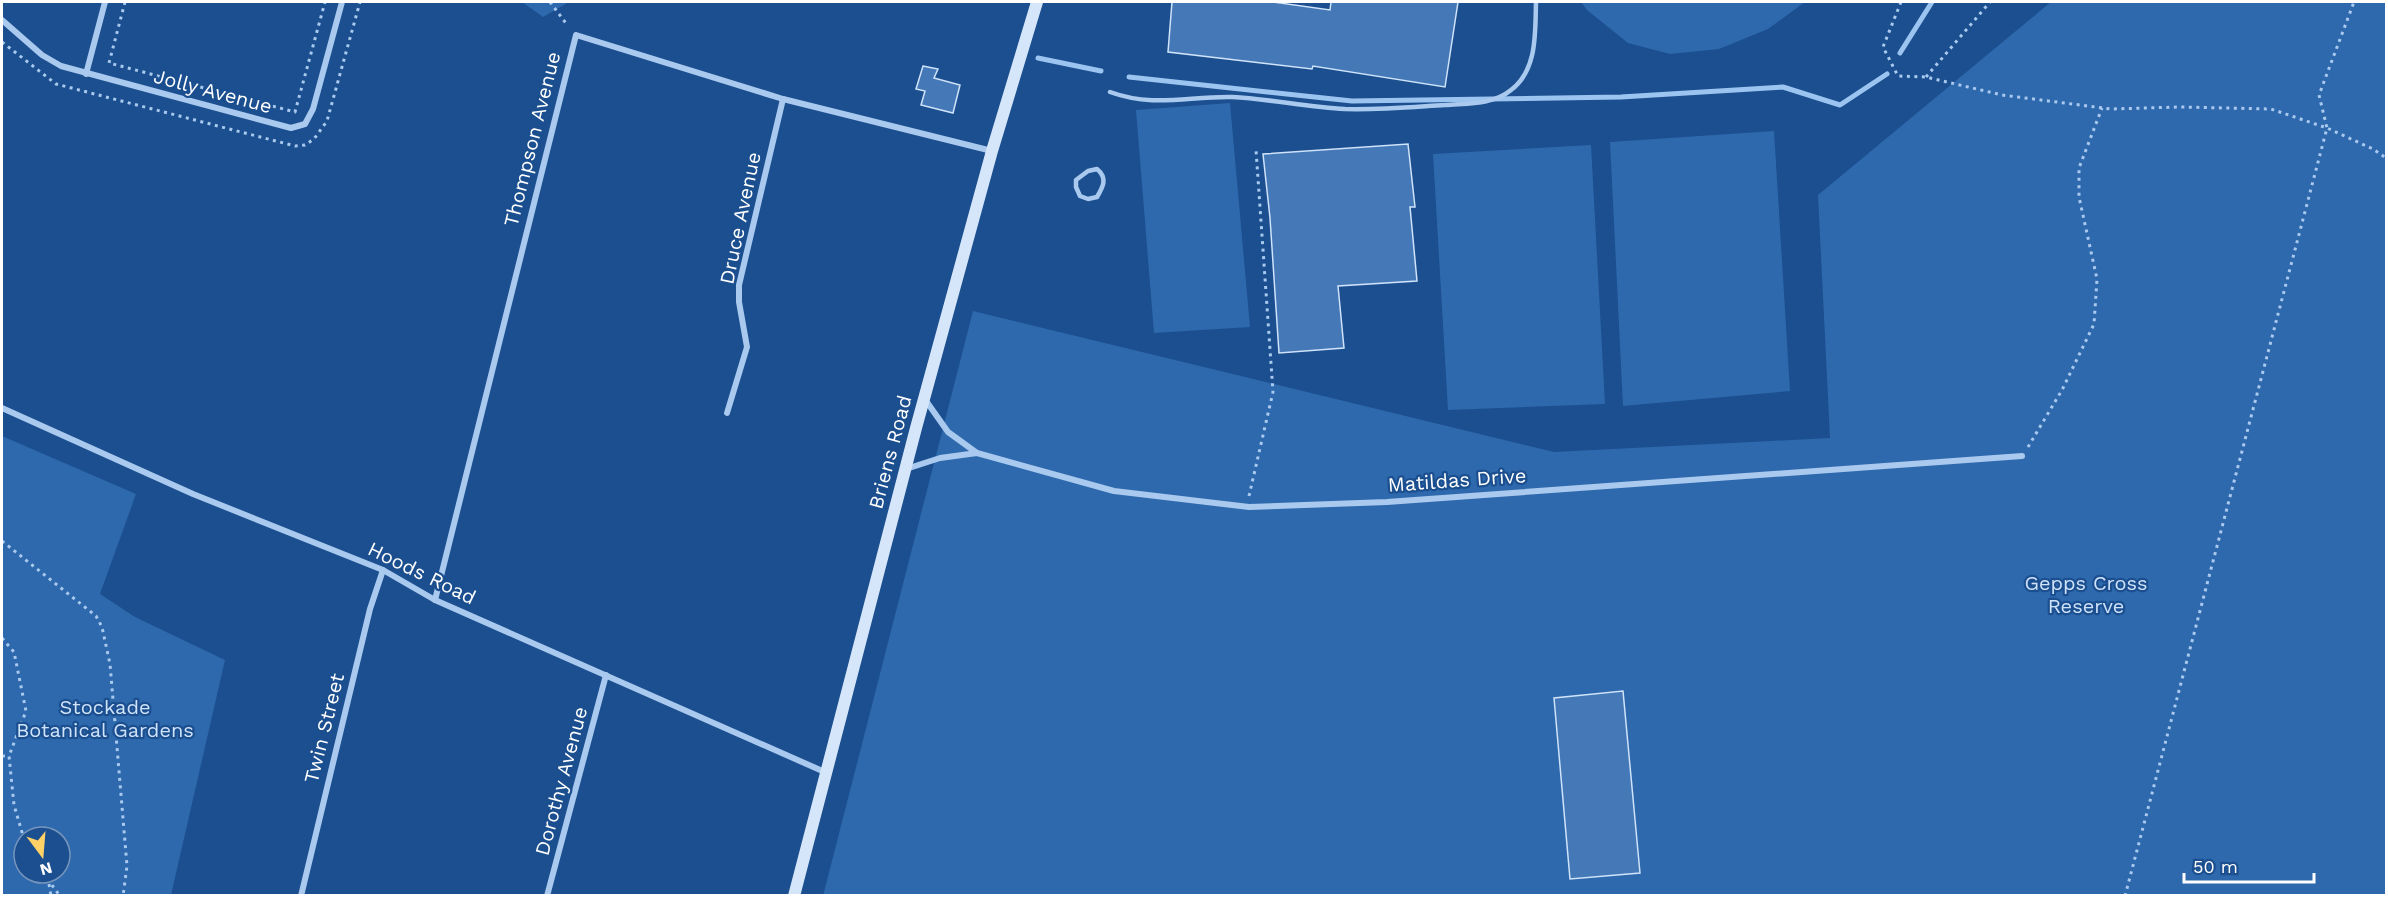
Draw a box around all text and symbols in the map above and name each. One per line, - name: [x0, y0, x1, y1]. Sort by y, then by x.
- street label: Thompson Avenue: [499, 49, 565, 229]
- street label: Jolly Avenue: [151, 64, 275, 118]
- street label: Druce Avenue: [714, 150, 766, 286]
- street label: Briens Road: [863, 393, 917, 511]
- street label: Matildas Drive: [1387, 463, 1527, 497]
- street label: Hoods Road: [364, 537, 480, 609]
- park label: Gepps Cross Reserve: [2024, 571, 2148, 618]
- street label: Twin Street: [299, 670, 349, 785]
- park label: Stockade Botanical Gardens: [16, 695, 194, 742]
- street label: Dorothy Avenue: [530, 704, 592, 858]
- north arrow: [12, 825, 72, 885]
- scale bar: [2184, 846, 2314, 884]
- text: 50 m: [2193, 856, 2238, 877]
- text: N: [38, 858, 54, 880]

